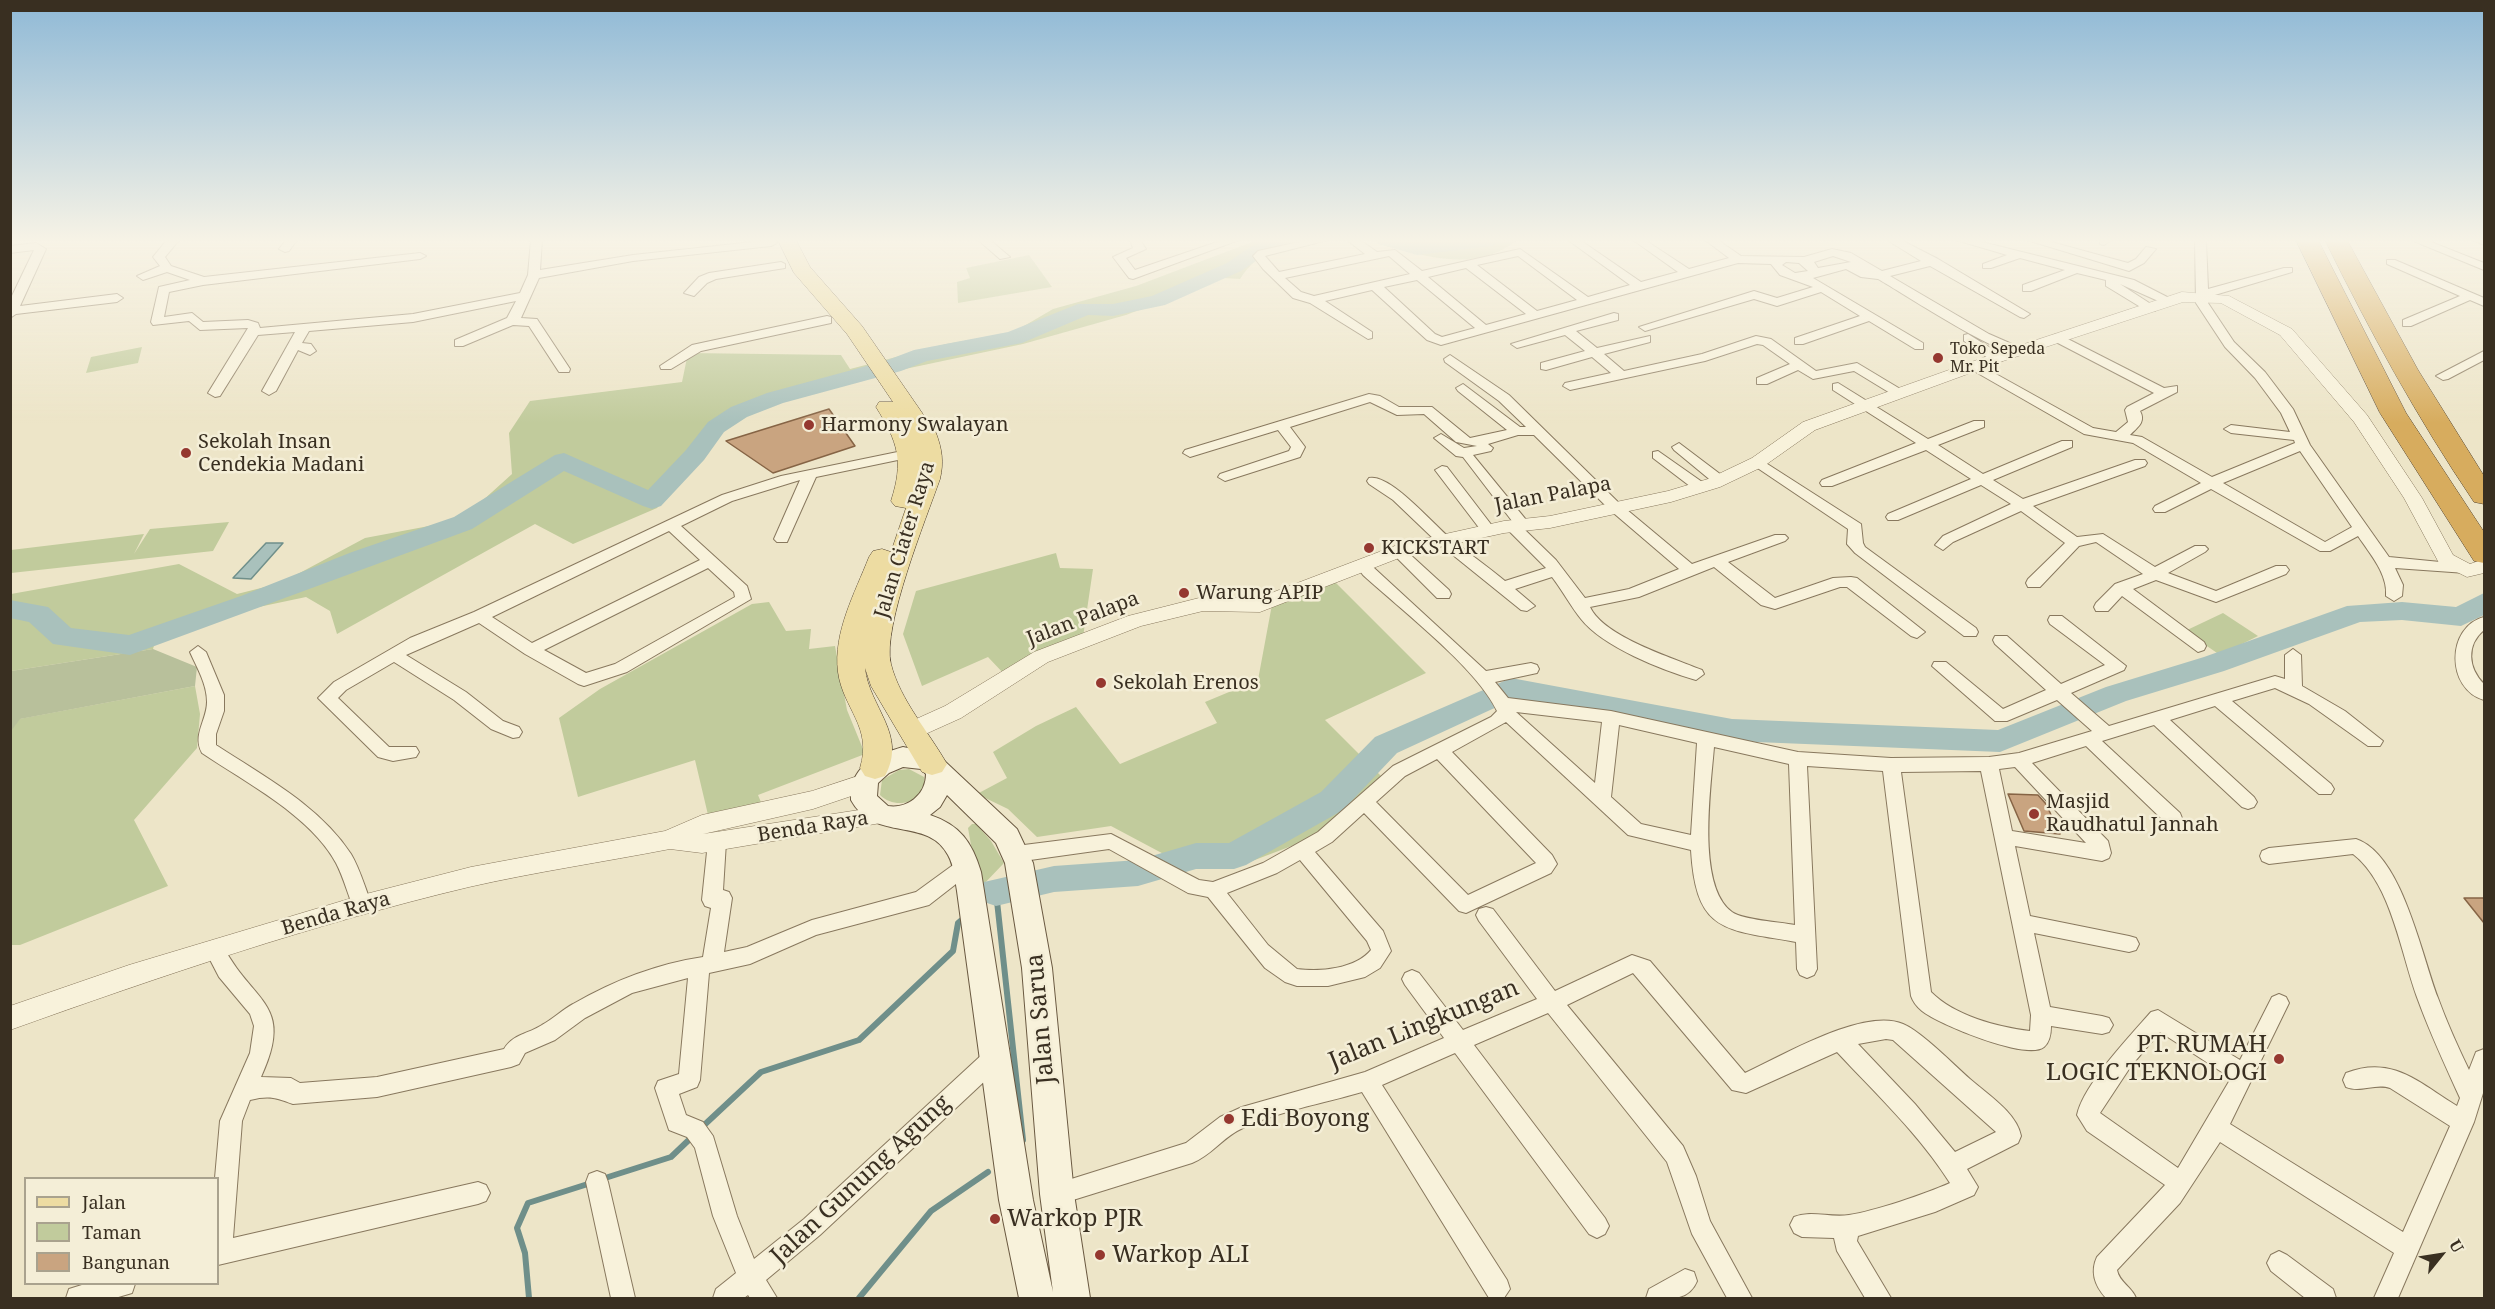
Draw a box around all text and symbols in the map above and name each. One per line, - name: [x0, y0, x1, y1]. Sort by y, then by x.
- place label: Toko Sepeda Mr. Pit: [1950, 339, 2045, 377]
- marker: Toko Sepeda Mr. Pit: [1931, 351, 1945, 365]
- place label: Harmony Swalayan: [821, 413, 1009, 437]
- marker: Harmony Swalayan: [802, 418, 816, 432]
- place label: Sekolah Insan Cendekia Madani: [198, 430, 364, 477]
- marker: Sekolah Insan Cendekia Madani: [179, 446, 193, 460]
- street label: Jalan Ciater Raya: [870, 459, 940, 621]
- street label: Jalan Palapa: [1493, 472, 1613, 518]
- place label: KICKSTART: [1381, 536, 1489, 560]
- marker: KICKSTART: [1362, 541, 1376, 555]
- place label: Warung APIP: [1196, 581, 1323, 605]
- marker: Warung APIP: [1177, 586, 1191, 600]
- street label: Jalan Palapa: [1023, 587, 1143, 651]
- place label: Sekolah Erenos: [1113, 671, 1259, 695]
- marker: Sekolah Erenos: [1094, 676, 1108, 690]
- place label: Masjid Raudhatul Jannah: [2046, 790, 2219, 837]
- street label: Benda Raya: [756, 806, 870, 848]
- marker: Masjid Raudhatul Jannah: [2027, 807, 2041, 821]
- street label: Benda Raya: [279, 887, 393, 941]
- street label: Jalan Sarua: [1021, 952, 1061, 1086]
- street label: Jalan Lingkungan: [1325, 974, 1523, 1076]
- place label: PT. RUMAH LOGIC TEKNOLOGI: [2046, 1031, 2267, 1087]
- marker: PT. RUMAH LOGIC TEKNOLOGI: [2272, 1052, 2286, 1066]
- street label: Jalan Gunung Agung: [765, 1089, 957, 1271]
- place label: Edi Boyong: [1241, 1105, 1369, 1133]
- marker: Edi Boyong: [1222, 1112, 1236, 1126]
- legend: [24, 1177, 219, 1285]
- text: Jalan: [82, 1190, 126, 1214]
- place label: Warkop PJR: [1007, 1205, 1142, 1233]
- marker: Warkop PJR: [988, 1212, 1002, 1226]
- text: Taman: [82, 1220, 141, 1244]
- north arrow: [2411, 1225, 2471, 1285]
- text: U: [2444, 1235, 2469, 1257]
- place label: Warkop ALI: [1112, 1241, 1249, 1269]
- marker: Warkop ALI: [1093, 1248, 1107, 1262]
- text: Bangunan: [82, 1250, 170, 1274]

